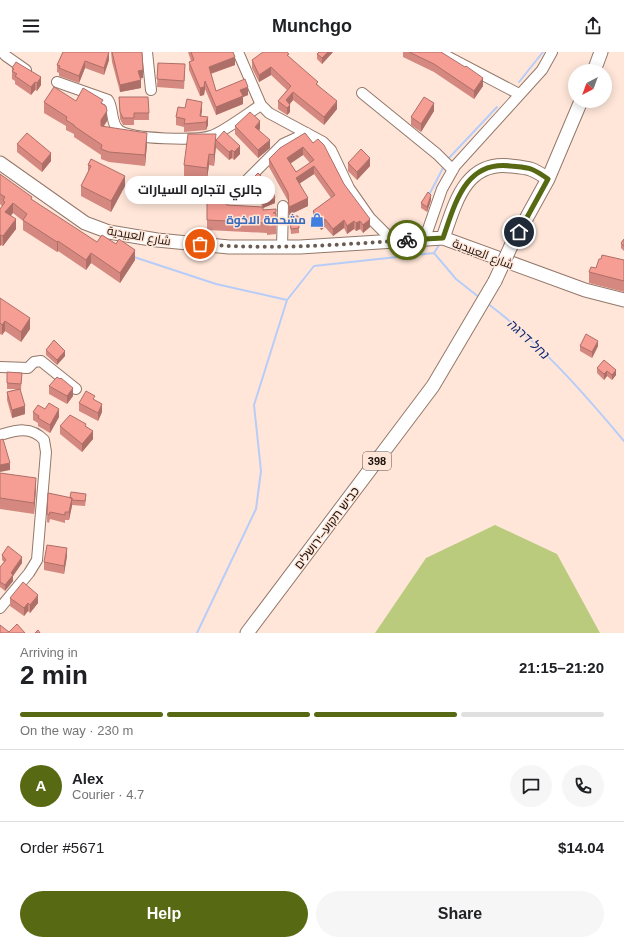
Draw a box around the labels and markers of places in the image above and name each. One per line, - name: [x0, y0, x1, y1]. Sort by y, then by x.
- callout: جالري لتجاره السيارات: [125, 176, 275, 204]
- shop icon: مشحمة الاخوة: [309, 212, 325, 228]
- place label: مشحمة الاخوة: [226, 213, 306, 228]
- pin: [502, 215, 536, 249]
- pin: [183, 227, 217, 261]

